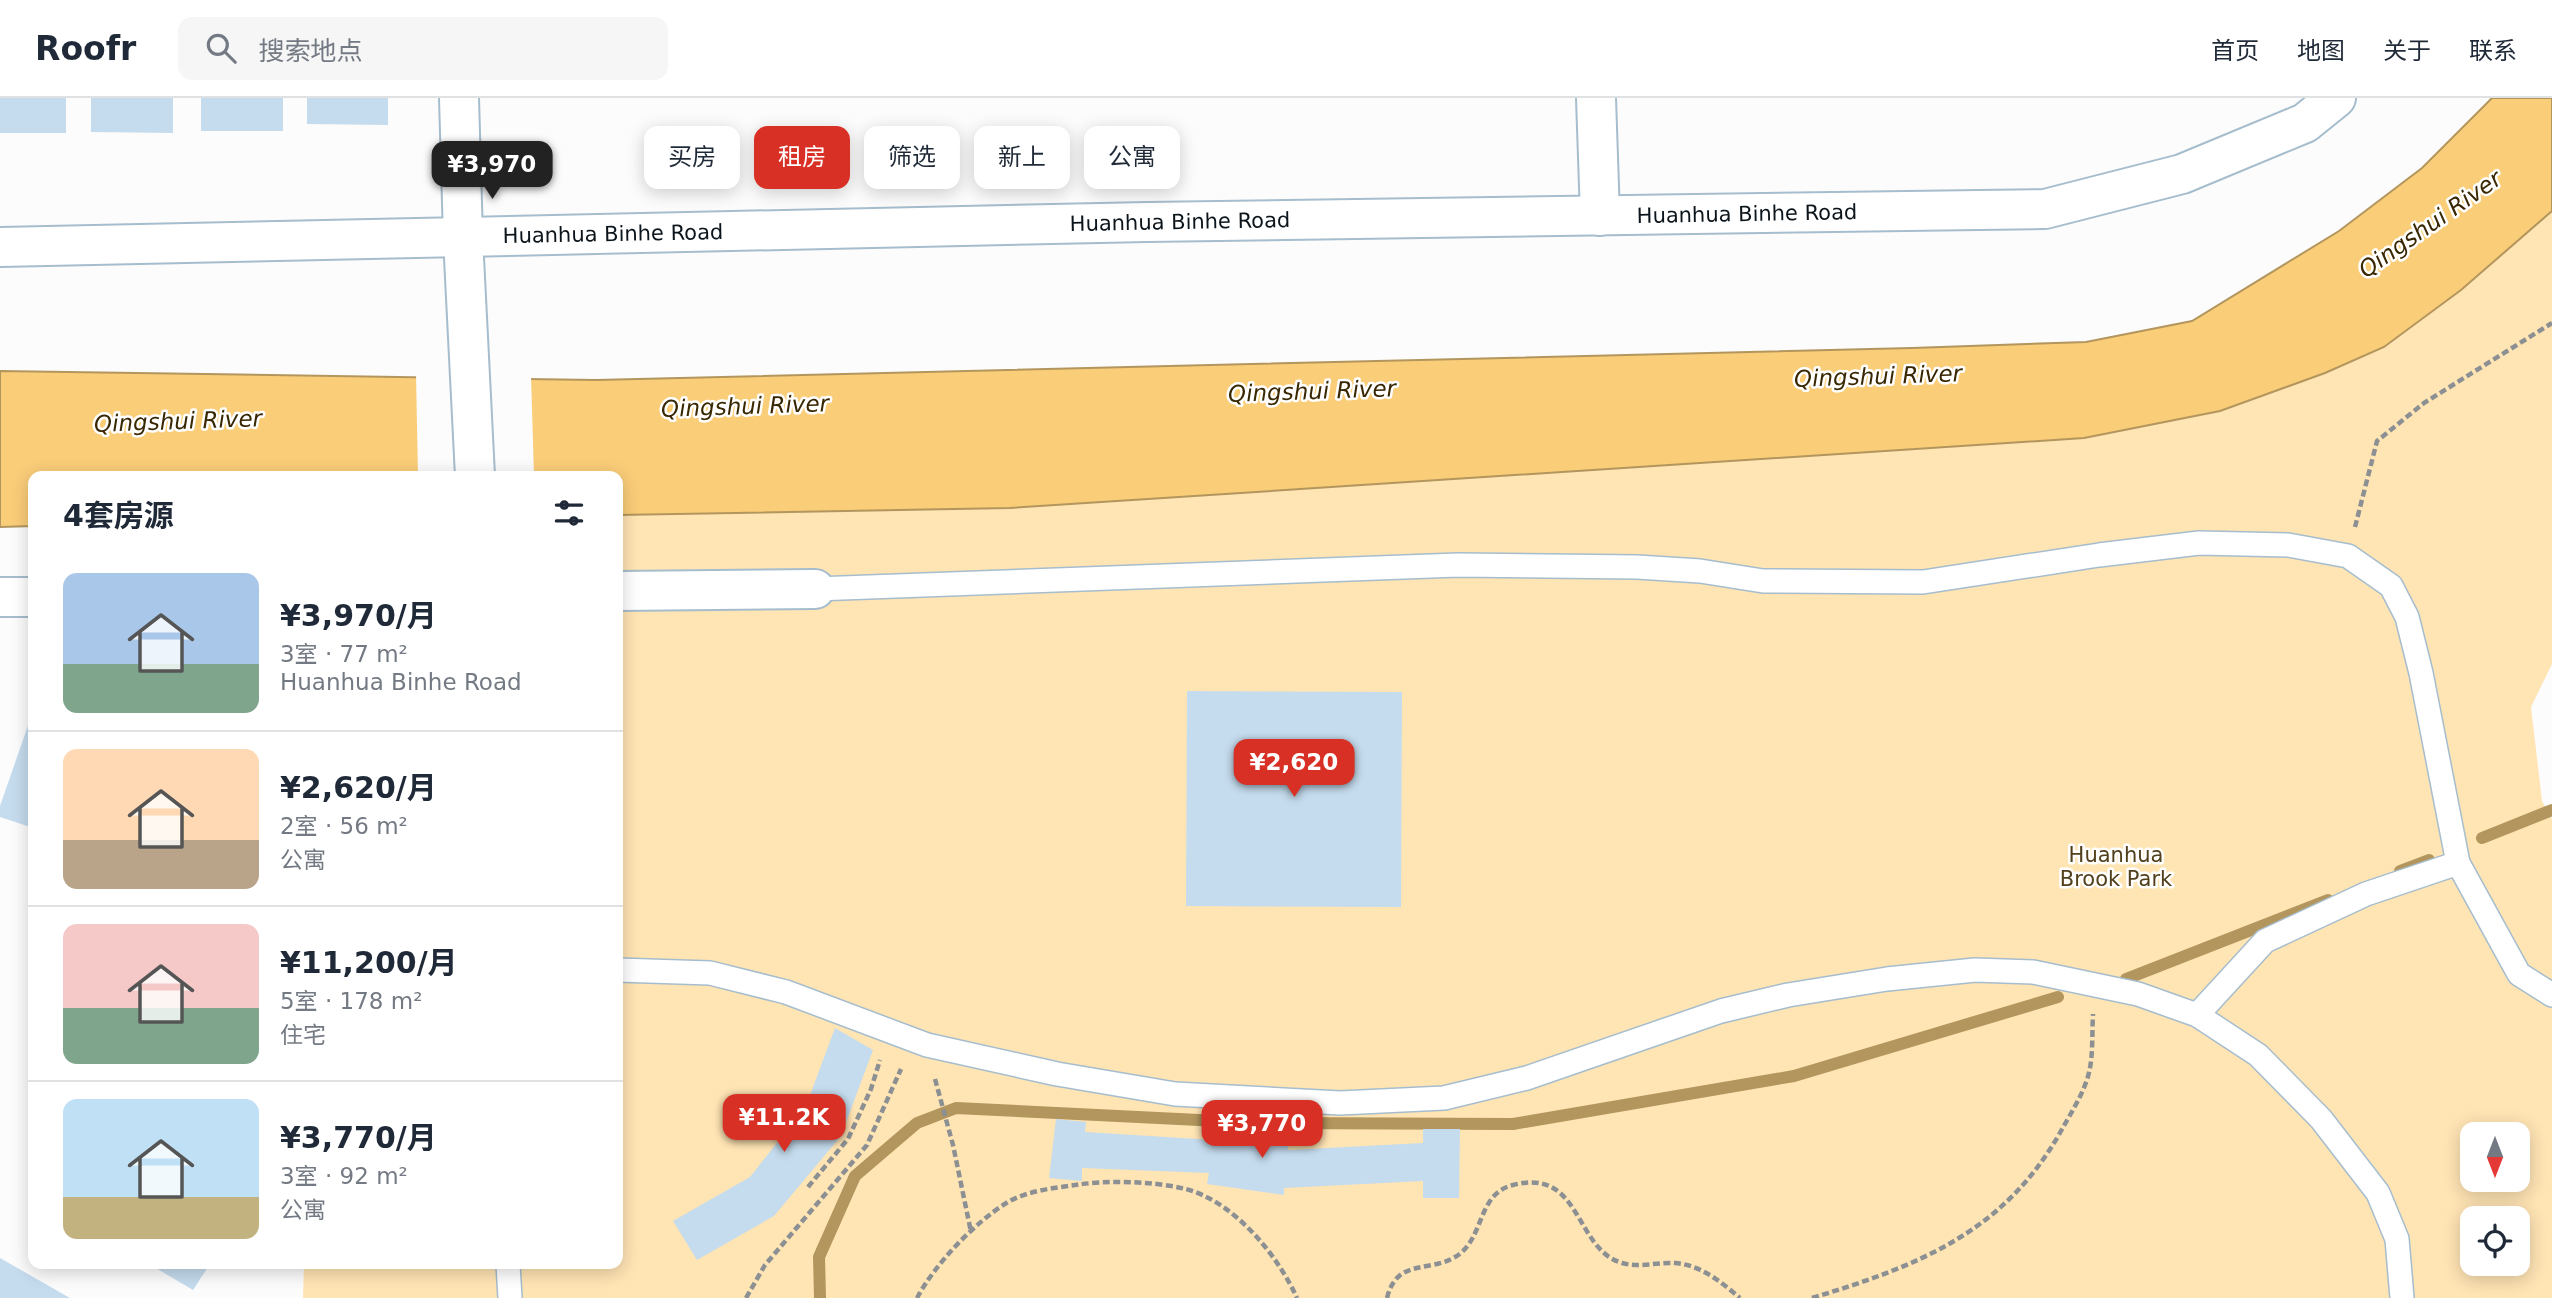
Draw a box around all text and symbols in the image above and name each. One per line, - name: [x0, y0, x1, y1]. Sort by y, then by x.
- search box: [178, 17, 668, 80]
- text: Roofr: [35, 29, 136, 68]
- icon: search: [202, 29, 240, 67]
- text: 搜索地点: [258, 36, 362, 66]
- text: 首页: [2211, 37, 2259, 65]
- text: 地图: [2297, 37, 2345, 65]
- text: 关于: [2383, 37, 2431, 65]
- text: 联系: [2469, 37, 2517, 65]
- chip: 买房: [644, 126, 740, 189]
- chip: 租房: [754, 126, 850, 189]
- chip: 筛选: [864, 126, 960, 189]
- chip: 新上: [974, 126, 1070, 189]
- chip: 公寓: [1084, 126, 1180, 189]
- pin: ¥3,970: [435, 141, 549, 201]
- text: ¥3,970: [448, 151, 536, 177]
- water label: Qingshui River: [2354, 164, 2508, 283]
- street label: Huanhua Binhe Road: [1637, 200, 1857, 228]
- street label: Huanhua Binhe Road: [1070, 208, 1290, 236]
- street label: Huanhua Binhe Road: [503, 220, 723, 248]
- water label: Qingshui River: [1794, 360, 1964, 392]
- water label: Qingshui River: [1228, 375, 1398, 407]
- water label: Qingshui River: [661, 390, 831, 422]
- water label: Qingshui River: [94, 405, 264, 437]
- icon: filters: [550, 494, 588, 532]
- text: 4套房源: [63, 498, 174, 533]
- text: ¥3,970/月: [280, 598, 437, 633]
- icon: home: [119, 601, 203, 685]
- text: 3室 · 77 m²: [280, 641, 408, 667]
- text: Huanhua Binhe Road: [280, 669, 522, 695]
- pin: ¥2,620: [1237, 740, 1351, 799]
- text: ¥2,620: [1250, 749, 1338, 775]
- text: ¥2,620/月: [280, 770, 437, 805]
- icon: home: [119, 777, 203, 861]
- text: 2室 · 56 m²: [280, 813, 408, 839]
- park label: Huanhua Brook Park: [2060, 843, 2173, 891]
- text: 公寓: [280, 847, 326, 873]
- text: ¥11,200/月: [280, 945, 458, 980]
- icon: home: [119, 952, 203, 1036]
- text: 5室 · 178 m²: [280, 988, 422, 1014]
- text: 住宅: [280, 1022, 326, 1048]
- pin: ¥11.2K: [727, 1094, 841, 1154]
- pin: ¥3,770: [1205, 1100, 1319, 1160]
- text: ¥11.2K: [739, 1104, 829, 1130]
- text: ¥3,770: [1218, 1110, 1306, 1136]
- text: ¥3,770/月: [280, 1120, 437, 1155]
- north arrow: [2460, 1122, 2530, 1192]
- map controls: [2460, 1122, 2530, 1276]
- icon: home: [119, 1127, 203, 1211]
- text: 3室 · 92 m²: [280, 1163, 408, 1189]
- text: 公寓: [280, 1197, 326, 1223]
- button: locate: [2460, 1206, 2530, 1276]

